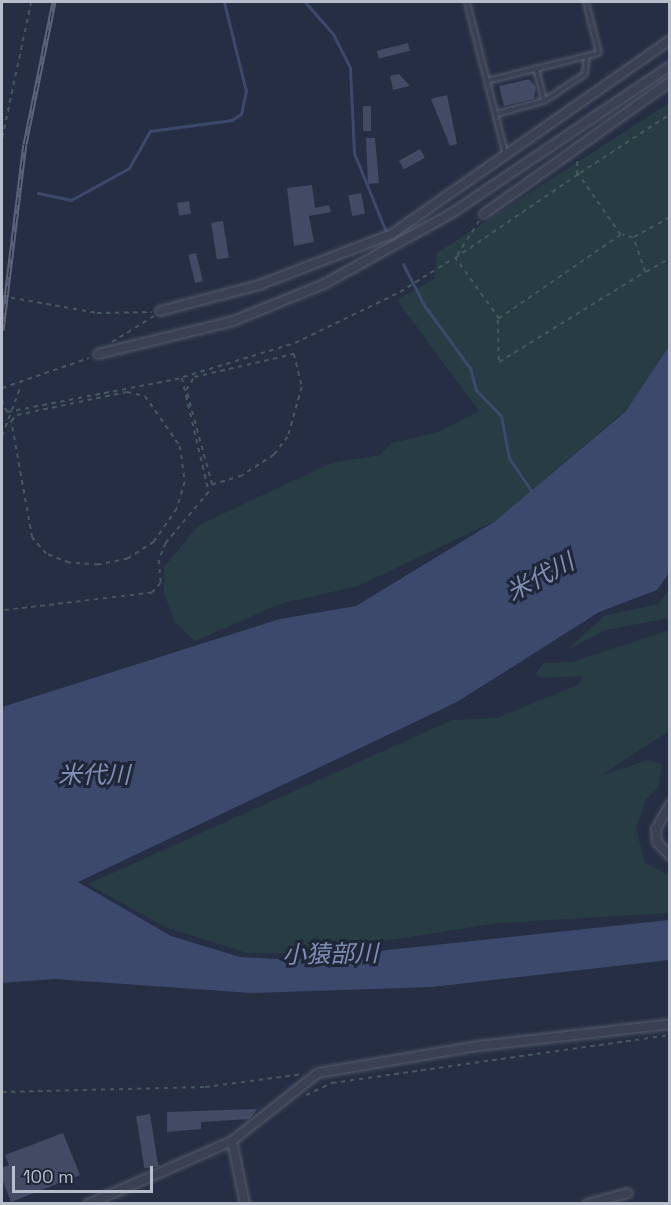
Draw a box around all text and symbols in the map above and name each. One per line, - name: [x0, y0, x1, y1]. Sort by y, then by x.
- water label: 米代川: [501, 547, 579, 607]
- water label: 米代川: [58, 761, 130, 789]
- water label: 小猿部川: [282, 939, 378, 969]
- scale bar: [15, 1154, 156, 1192]
- text: 100 m: [23, 1165, 74, 1188]

